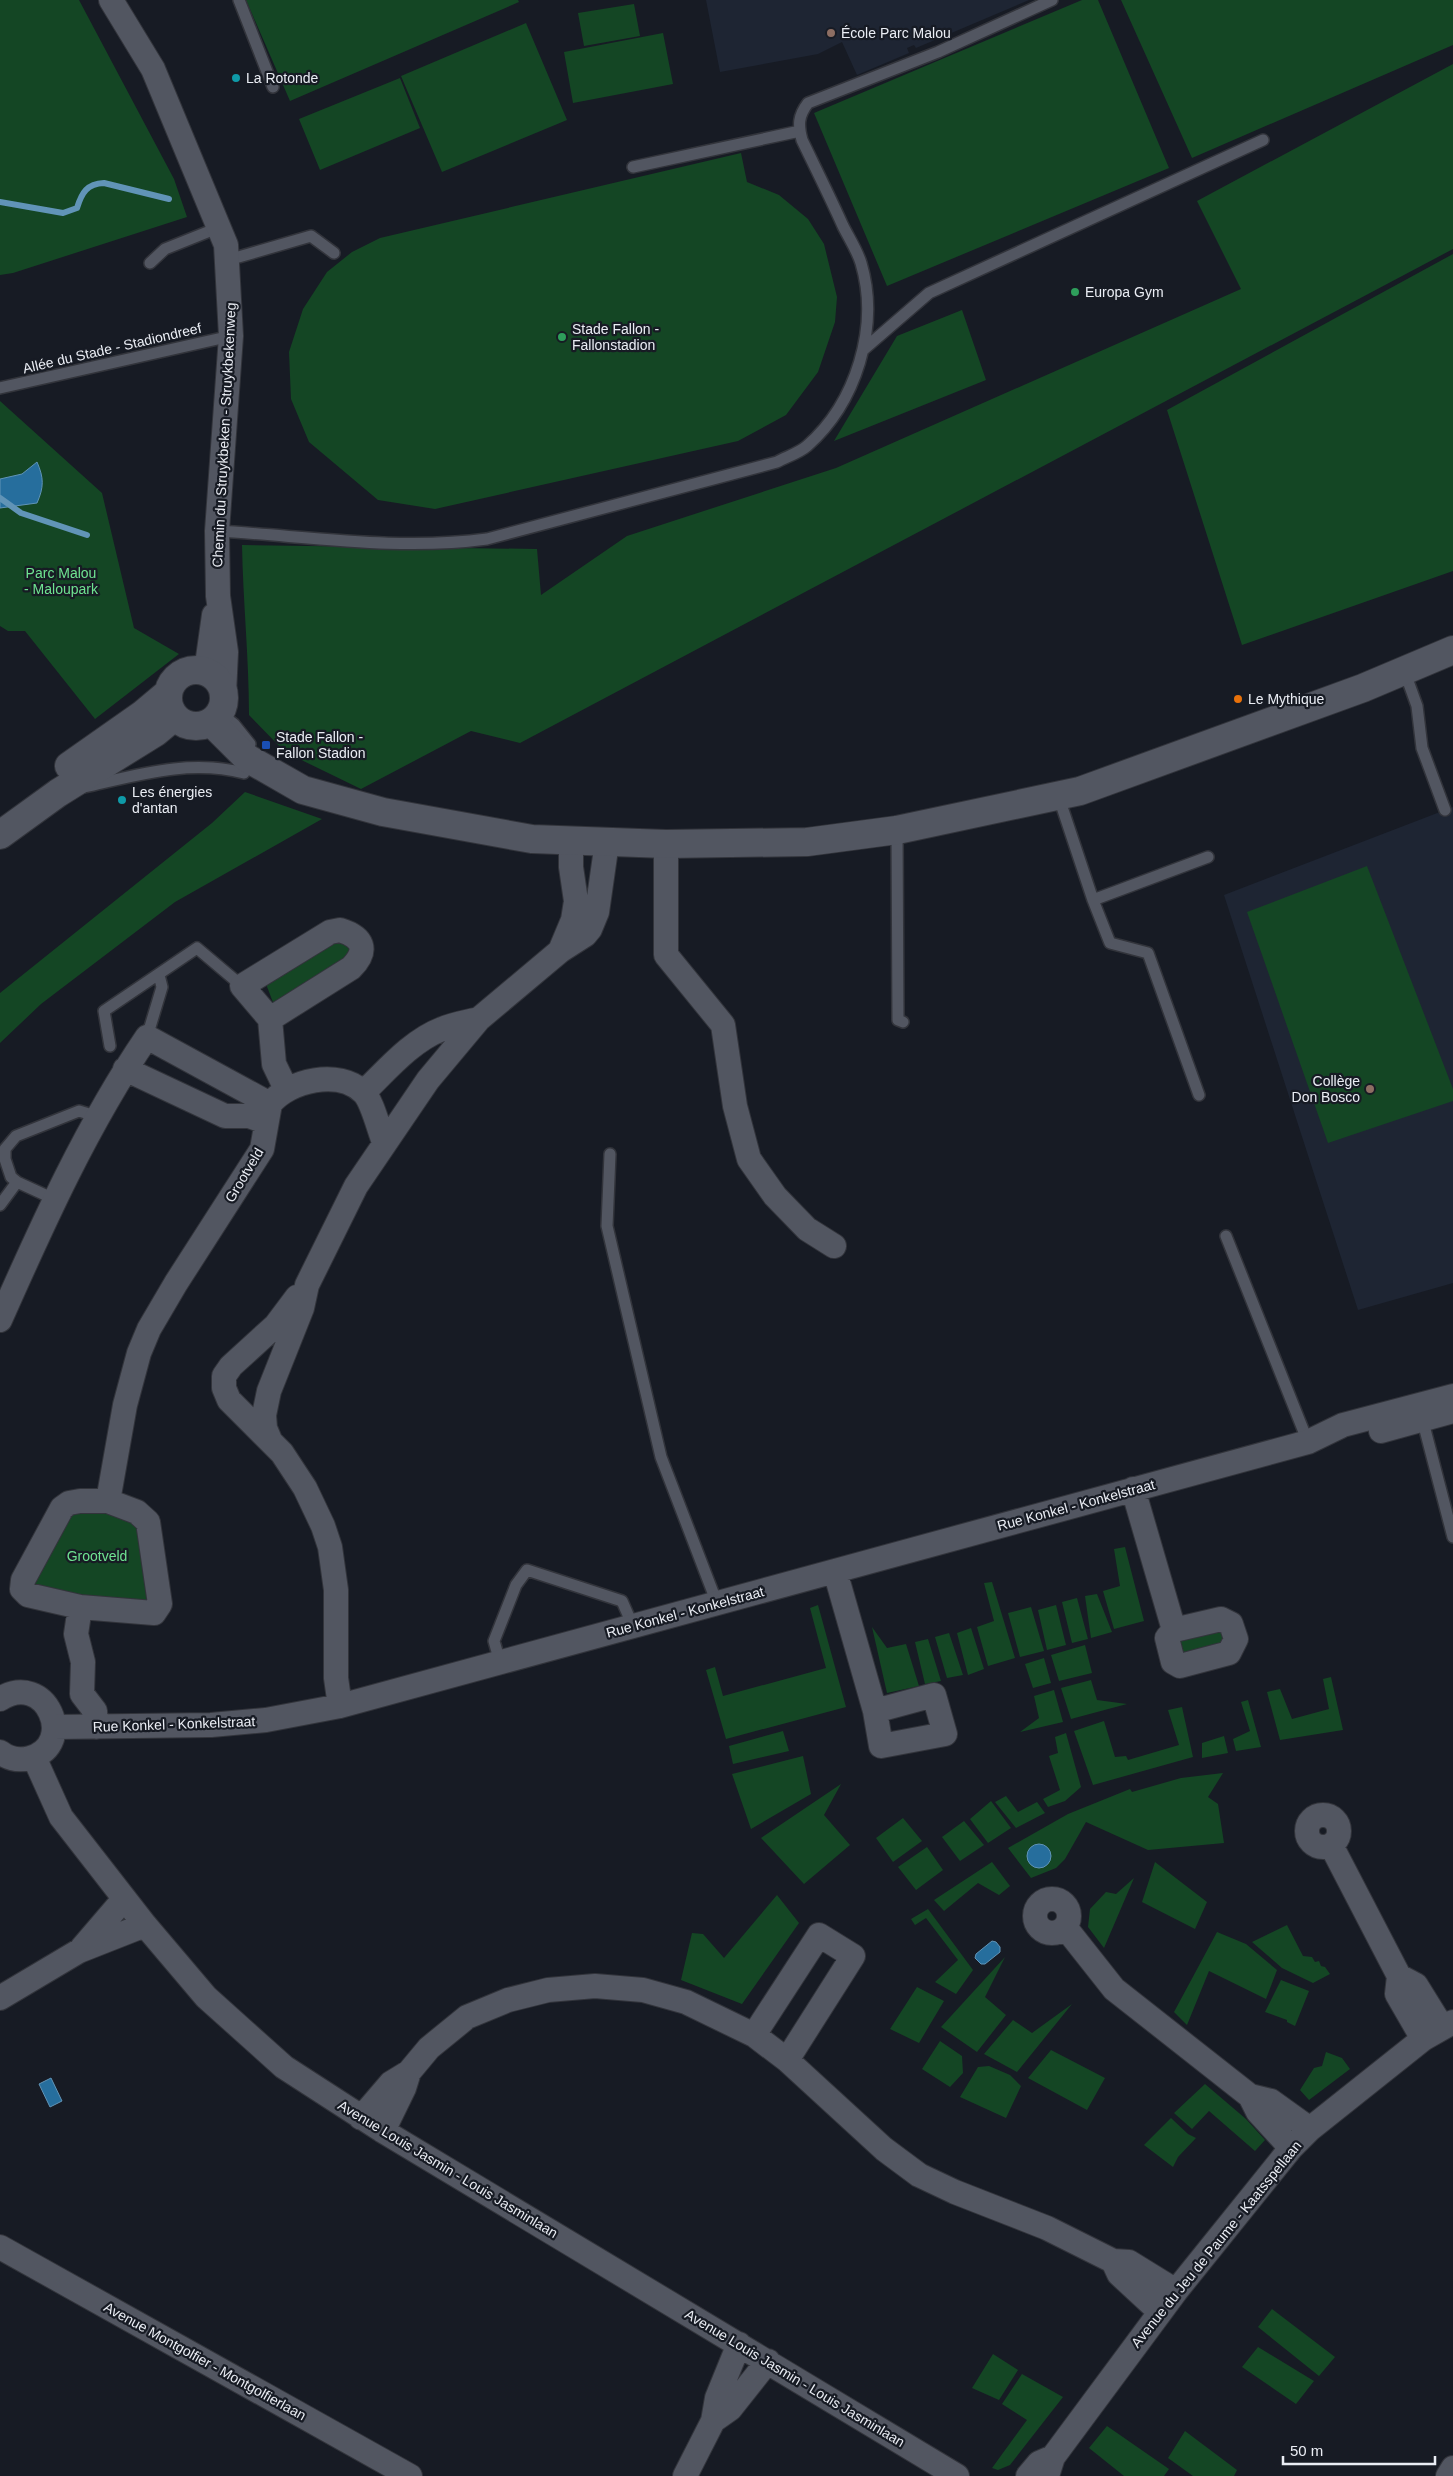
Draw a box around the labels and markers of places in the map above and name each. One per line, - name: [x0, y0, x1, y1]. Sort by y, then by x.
- place label: École Parc Malou: [841, 25, 951, 41]
- marker: École Parc Malou: [825, 27, 837, 39]
- place label: La Rotonde: [246, 70, 319, 86]
- marker: La Rotonde: [230, 72, 242, 84]
- place label: Europa Gym: [1085, 284, 1164, 300]
- marker: Europa Gym: [1069, 286, 1081, 298]
- place label: Stade Fallon - Fallonstadion: [572, 321, 659, 353]
- marker: Stade Fallon - Fallonstadion: [556, 331, 568, 343]
- place label: Le Mythique: [1248, 691, 1324, 707]
- marker: Le Mythique: [1232, 693, 1244, 705]
- place label: Stade Fallon - Fallon Stadion: [276, 729, 366, 761]
- marker: Stade Fallon - Fallon Stadion: [260, 739, 272, 751]
- place label: Les énergies d'antan: [132, 784, 212, 816]
- marker: Les énergies d'antan: [116, 794, 128, 806]
- place label: Collège Don Bosco: [1292, 1073, 1360, 1105]
- marker: Collège Don Bosco: [1364, 1083, 1376, 1095]

